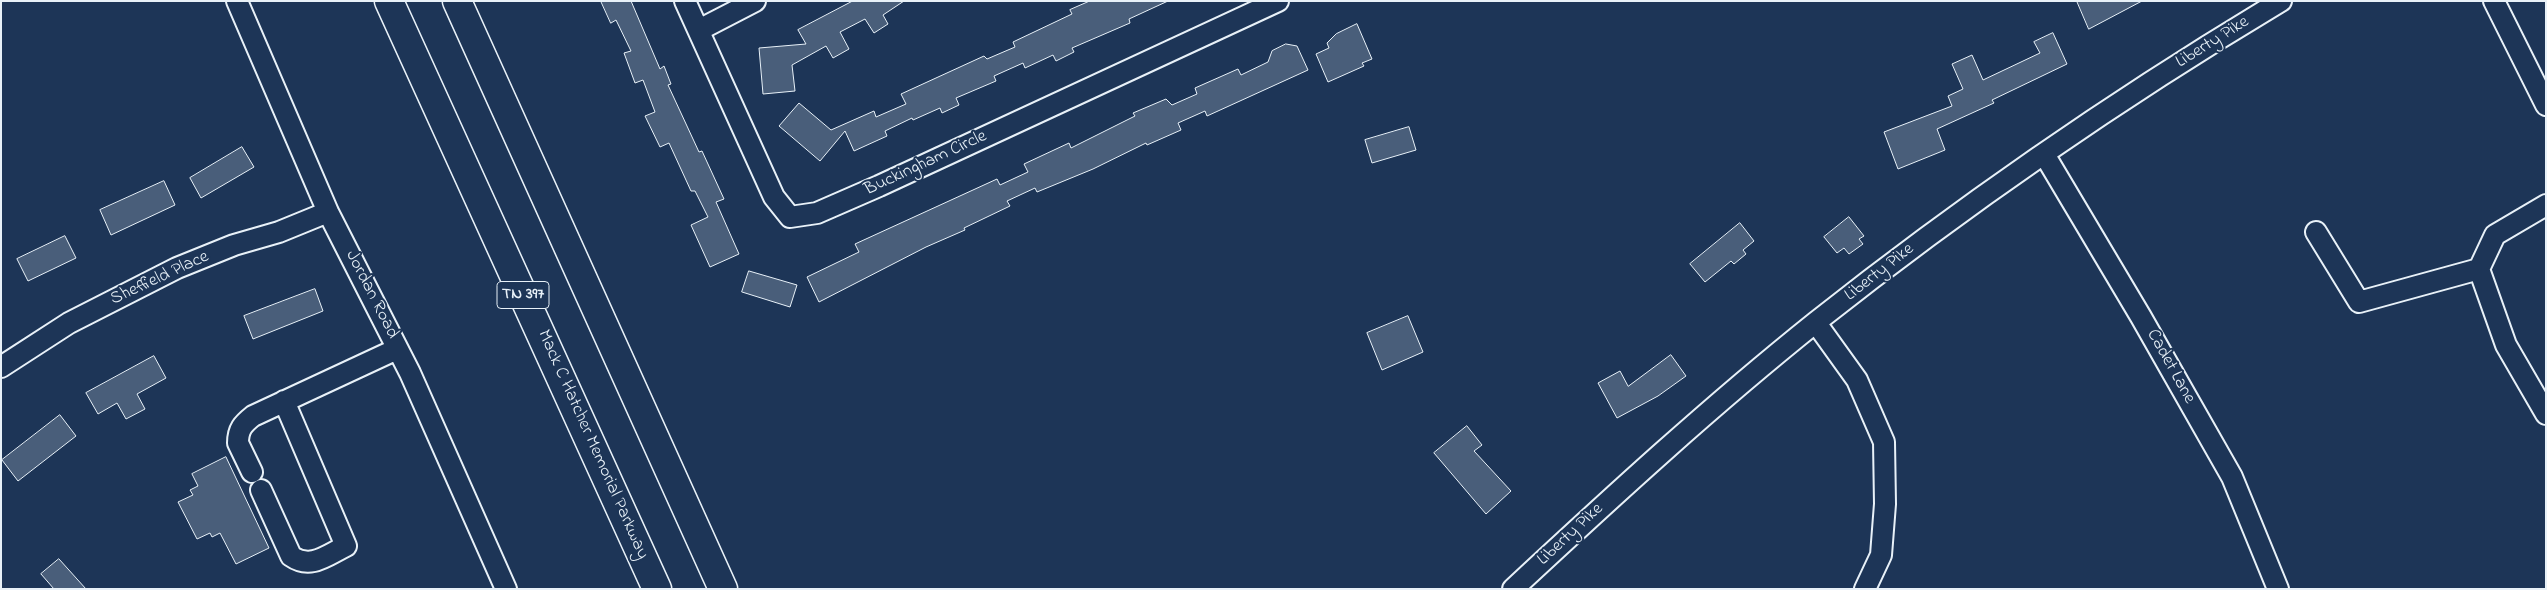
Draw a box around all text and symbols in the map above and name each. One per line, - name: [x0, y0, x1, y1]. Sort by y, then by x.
- street label: Liberty Pike: [2172, 12, 2254, 74]
- street label: Buckingham Circle: [862, 126, 990, 202]
- street label: Liberty Pike: [1841, 239, 1919, 307]
- street label: Sheffield Place: [107, 247, 213, 311]
- street label: Jordan Road: [340, 247, 402, 343]
- road number: TN 397: [497, 282, 549, 308]
- street label: Cadet Lane: [2141, 326, 2199, 408]
- street label: Mack C Hatcher Memorial Parkway: [532, 327, 652, 563]
- street label: Liberty Pike: [1534, 499, 1608, 571]

